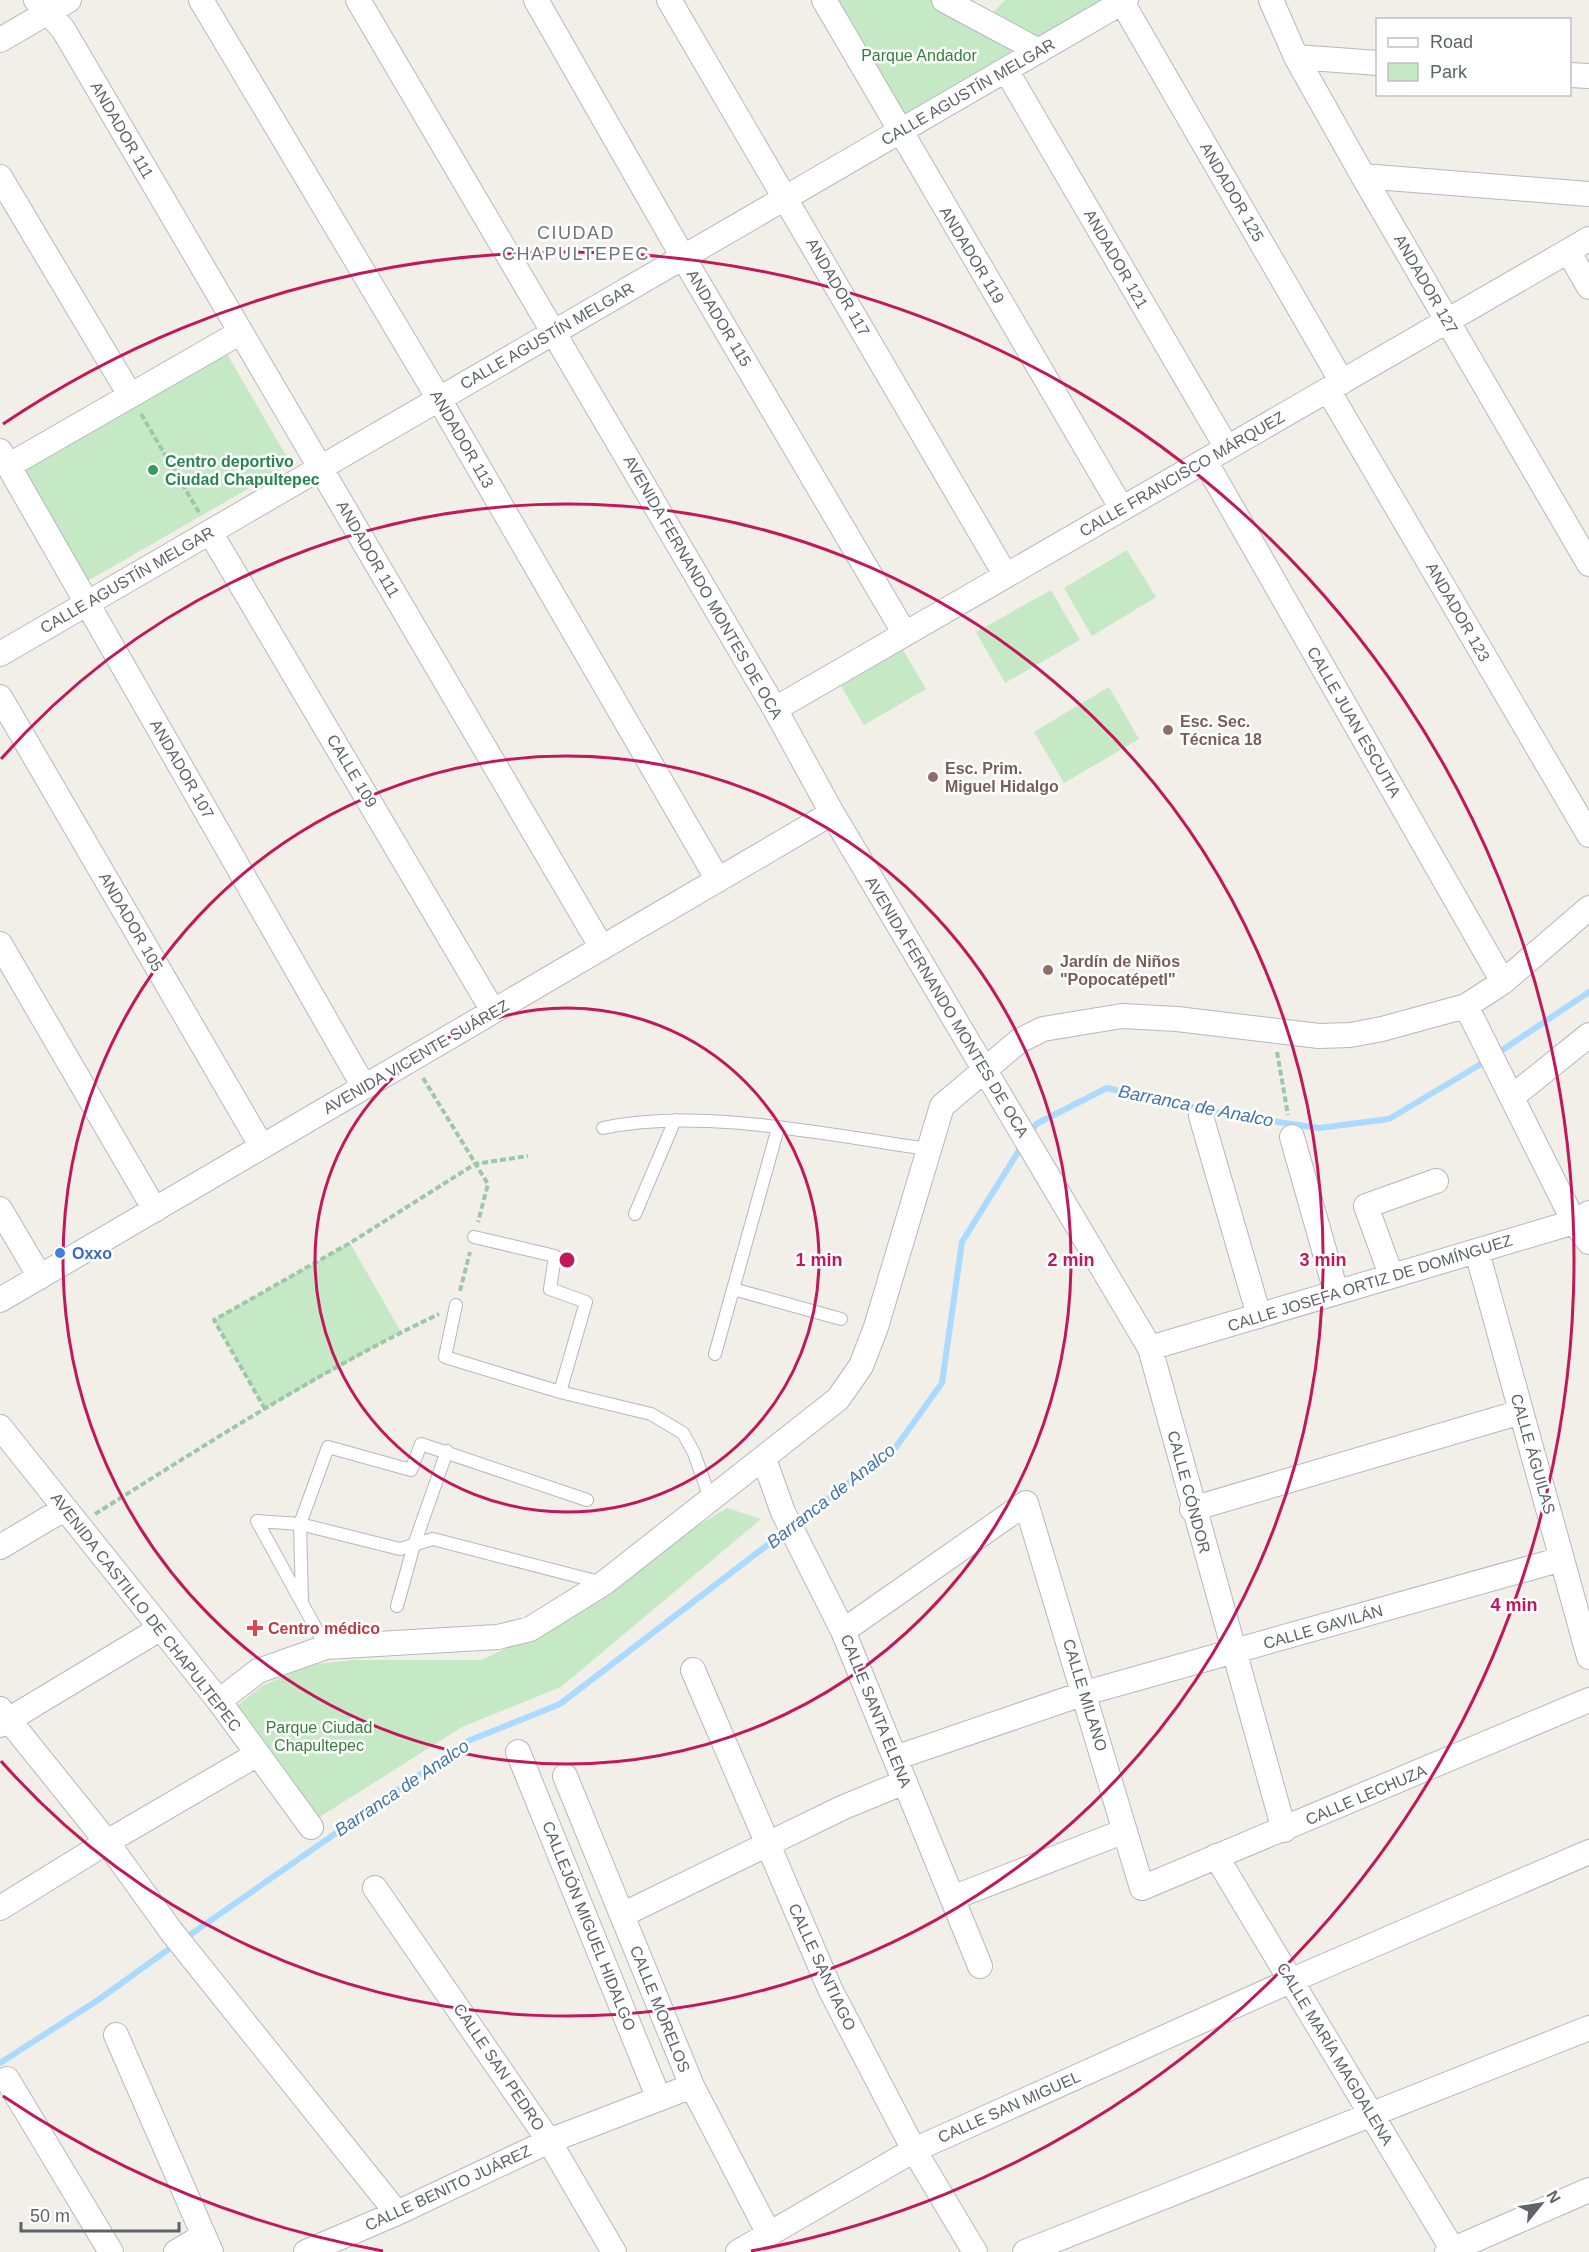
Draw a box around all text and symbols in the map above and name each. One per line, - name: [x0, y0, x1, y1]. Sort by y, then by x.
- legend: [1376, 18, 1571, 96]
- text: Road: [1430, 32, 1473, 52]
- street label: CALLE AGUSTÍN MELGAR: [878, 34, 1058, 149]
- park label: Parque Andador: [861, 47, 977, 64]
- text: Park: [1430, 62, 1468, 82]
- street label: ANDADOR 111: [87, 79, 157, 181]
- street label: ANDADOR 125: [1197, 140, 1267, 244]
- street label: ANDADOR 119: [936, 203, 1008, 307]
- street label: ANDADOR 121: [1081, 207, 1151, 311]
- district label: CIUDAD CHAPULTEPEC: [502, 223, 650, 264]
- street label: ANDADOR 127: [1391, 232, 1461, 336]
- street label: ANDADOR 117: [803, 235, 873, 339]
- street label: ANDADOR 115: [683, 266, 755, 370]
- street label: CALLE AGUSTÍN MELGAR: [457, 278, 637, 393]
- street label: ANDADOR 113: [427, 387, 497, 491]
- street label: CALLE FRANCISCO MÁRQUEZ: [1076, 407, 1288, 540]
- street label: AVENIDA FERNANDO MONTES DE OCA: [620, 452, 786, 722]
- place label: Centro deportivo Ciudad Chapultepec: [165, 453, 320, 488]
- marker: Centro deportivo Ciudad Chapultepec: [146, 463, 160, 477]
- street label: ANDADOR 111: [333, 498, 403, 600]
- street label: CALLE AGUSTÍN MELGAR: [37, 522, 217, 637]
- street label: ANDADOR 123: [1423, 560, 1493, 664]
- street label: CALLE JUAN ESCUTIA: [1304, 644, 1404, 800]
- place label: Esc. Sec. Técnica 18: [1180, 713, 1262, 748]
- street label: ANDADOR 107: [147, 717, 217, 821]
- marker: Esc. Sec. Técnica 18: [1161, 723, 1175, 737]
- street label: CALLE 109: [324, 732, 380, 811]
- place label: Esc. Prim. Miguel Hidalgo: [945, 760, 1059, 795]
- marker: Esc. Prim. Miguel Hidalgo: [926, 770, 940, 784]
- street label: ANDADOR 105: [96, 870, 166, 974]
- street label: AVENIDA FERNANDO MONTES DE OCA: [862, 874, 1032, 1141]
- place label: Jardín de Niños "Popocatépetl": [1060, 953, 1180, 988]
- marker: Jardín de Niños "Popocatépetl": [1041, 963, 1055, 977]
- street label: AVENIDA VICENTE SUÁREZ: [320, 996, 512, 1117]
- water label: Barranca de Analco: [1117, 1081, 1275, 1131]
- street label: CALLE JOSEFA ORTIZ DE DOMÍNGUEZ: [1225, 1230, 1515, 1334]
- place label: Oxxo: [72, 1245, 112, 1262]
- marker: Oxxo: [53, 1246, 67, 1260]
- centre of rings: [557, 1250, 577, 1270]
- text: 1 min: [795, 1250, 843, 1270]
- text: 2 min: [1047, 1250, 1095, 1270]
- text: 3 min: [1299, 1250, 1347, 1270]
- street label: CALLE ÁGUILAS: [1508, 1392, 1559, 1516]
- street label: CALLE CÓNDOR: [1164, 1429, 1215, 1555]
- water label: Barranca de Analco: [763, 1440, 899, 1552]
- street label: AVENIDA CASTILLO DE CHAPULTEPEC: [48, 1489, 244, 1735]
- text: 4 min: [1490, 1595, 1538, 1615]
- street label: CALLE GAVILÁN: [1261, 1601, 1385, 1652]
- marker: Centro médico: [246, 1619, 264, 1637]
- place label: Centro médico: [268, 1620, 380, 1637]
- street label: CALLE SANTA ELENA: [838, 1632, 915, 1790]
- street label: CALLE MILANO: [1060, 1637, 1110, 1753]
- park label: Parque Ciudad Chapultepec: [266, 1719, 372, 1754]
- water label: Barranca de Analco: [331, 1736, 473, 1840]
- street label: CALLE LECHUZA: [1303, 1762, 1429, 1828]
- street label: CALLEJÓN MIGUEL HIDALGO: [539, 1818, 640, 2033]
- street label: CALLE SANTIAGO: [785, 1901, 859, 2033]
- street label: CALLE MORELOS: [627, 1943, 693, 2075]
- street label: CALLE MARÍA MAGDALENA: [1274, 1959, 1397, 2149]
- street label: CALLE SAN PEDRO: [450, 2000, 548, 2134]
- street label: CALLE SAN MIGUEL: [935, 2068, 1083, 2146]
- street label: CALLE BENITO JUÁREZ: [362, 2141, 534, 2234]
- north arrow: [1511, 2174, 1571, 2234]
- text: N: [1543, 2187, 1564, 2206]
- scale bar: [21, 2195, 178, 2233]
- text: 50 m: [30, 2206, 70, 2226]

